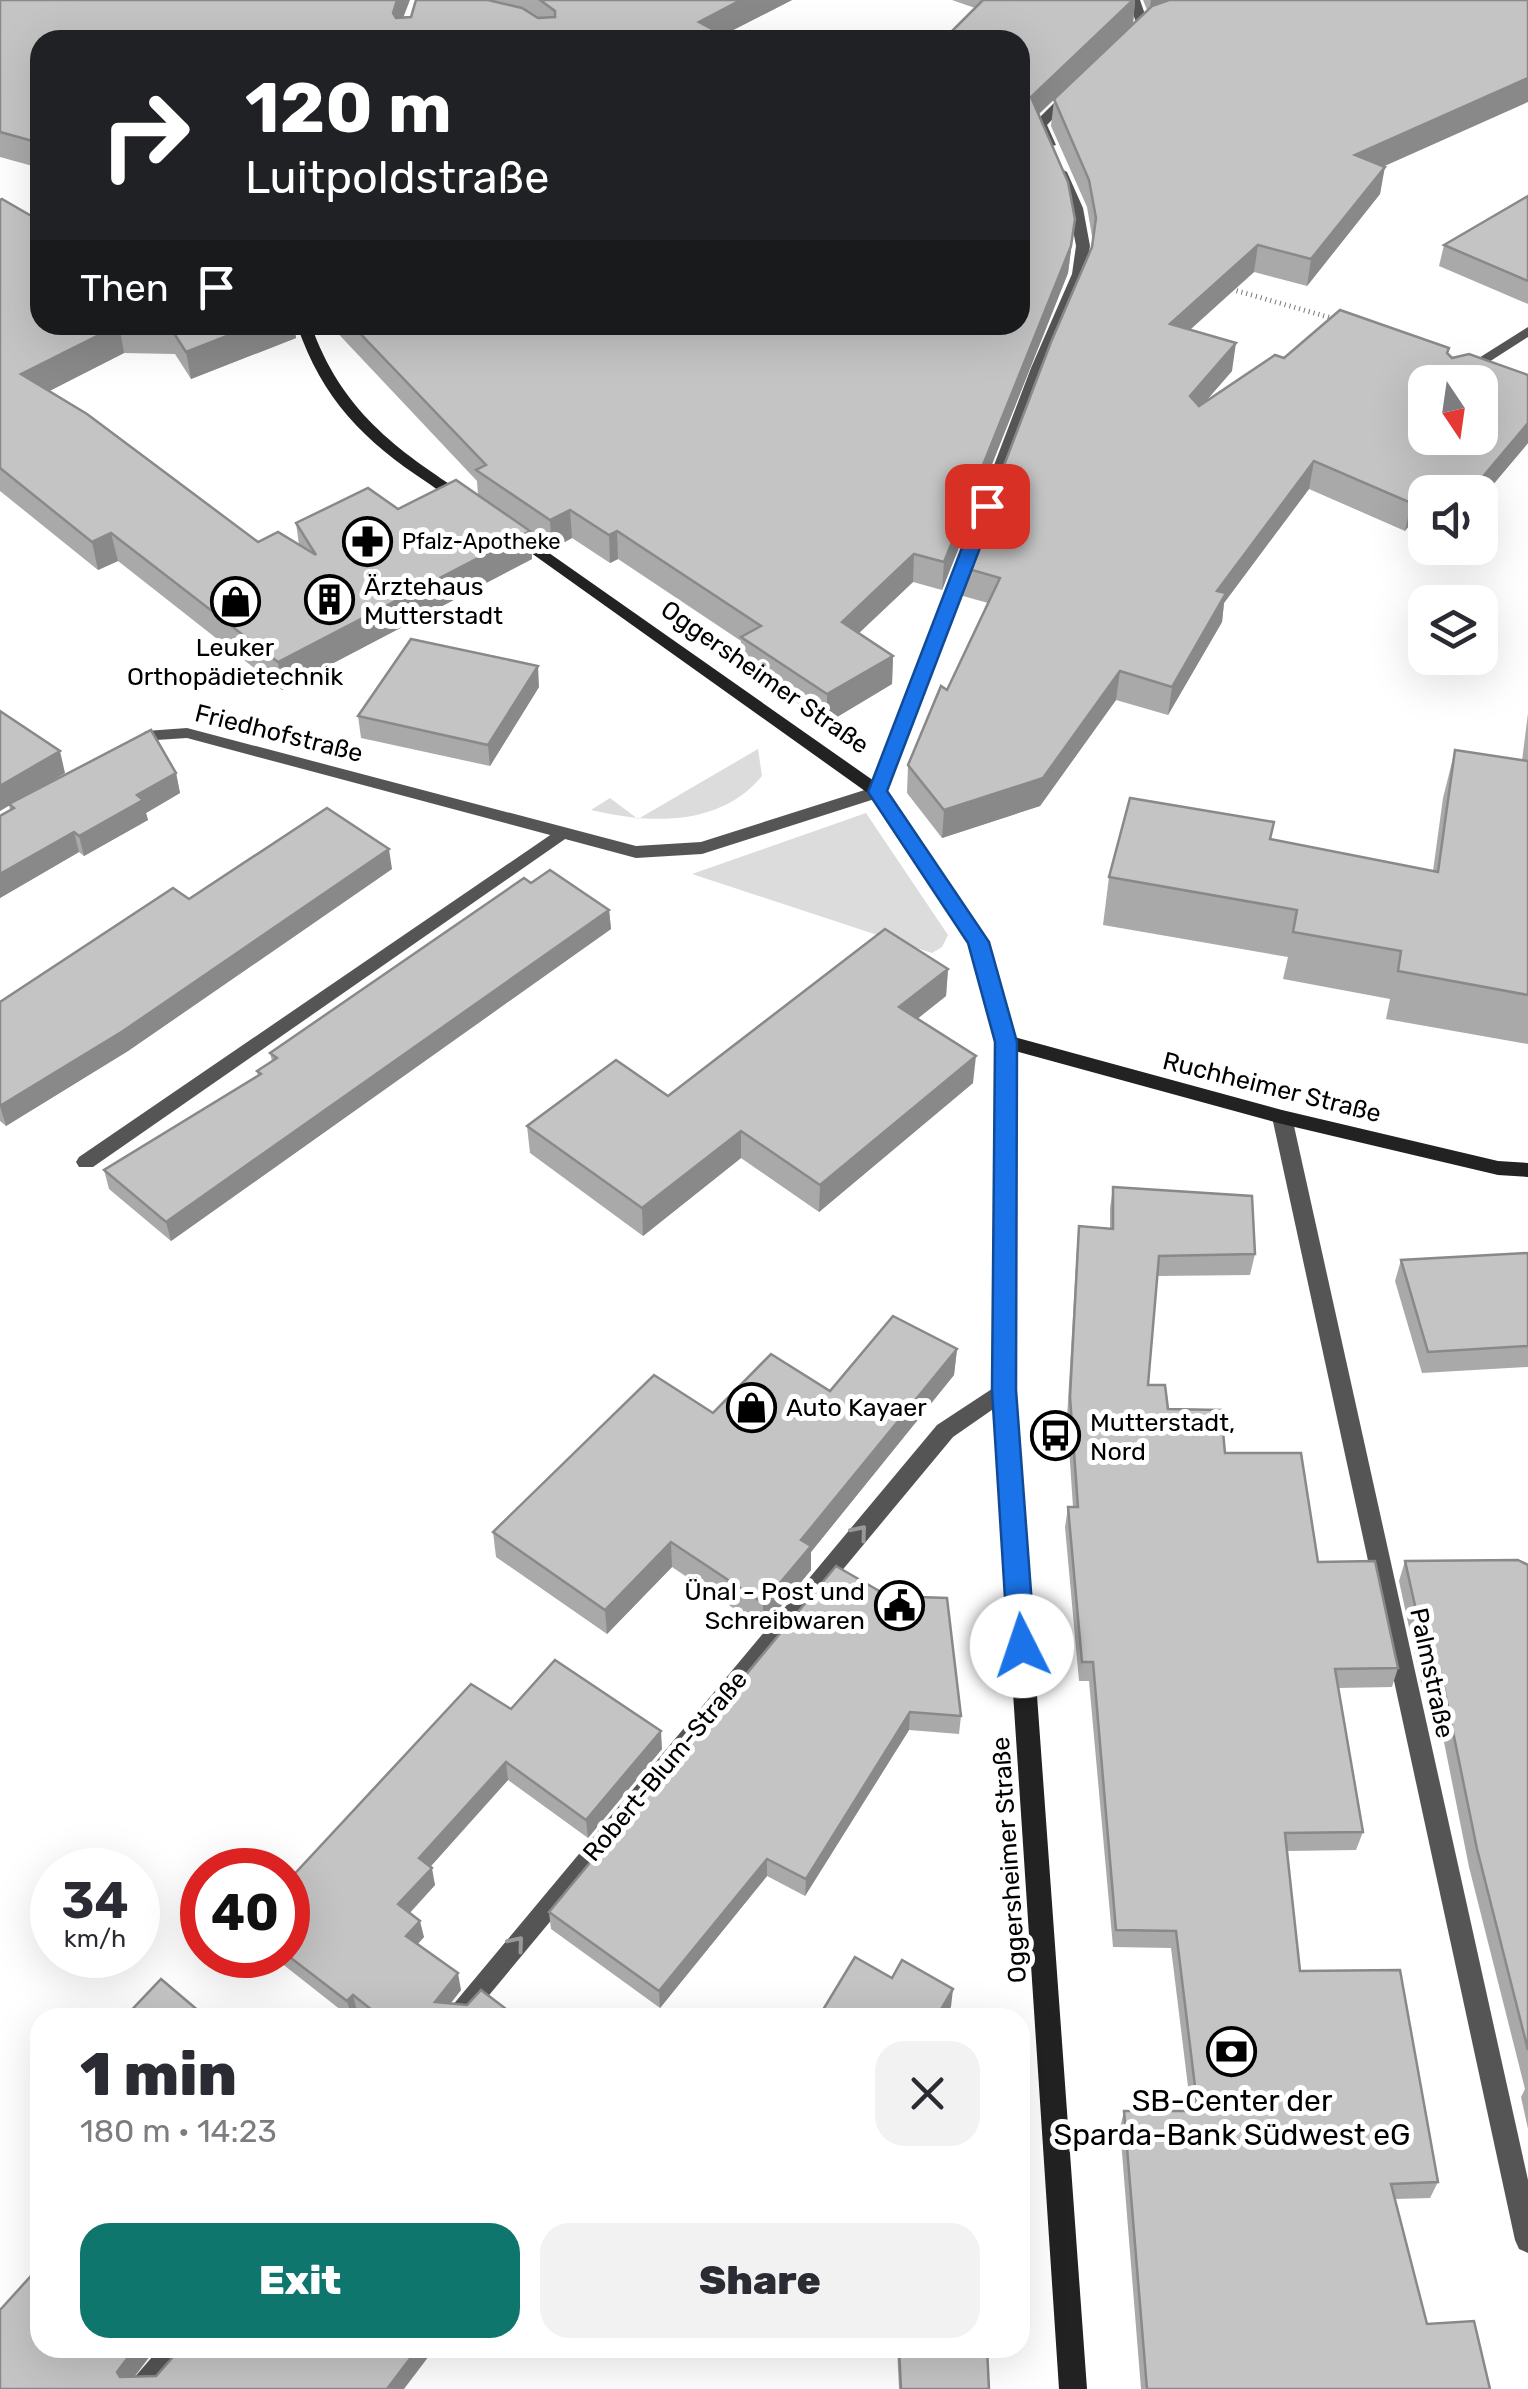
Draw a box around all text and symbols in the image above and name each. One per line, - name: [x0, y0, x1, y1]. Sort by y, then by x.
- text: 120 m: [245, 67, 452, 150]
- icon: right: [80, 70, 210, 200]
- text: Luitpoldstraße: [245, 151, 549, 204]
- icon: arrive: [189, 260, 244, 315]
- text: Then: [80, 265, 169, 311]
- north arrow: [1408, 365, 1498, 455]
- map controls: [1408, 365, 1498, 675]
- pin: [945, 464, 1030, 549]
- button: sound: [1408, 475, 1498, 565]
- icon: arrive: [960, 479, 1015, 534]
- pharmacy icon: Pfalz-Apotheke: [341, 515, 393, 567]
- place label: Pfalz-Apotheke: [402, 528, 561, 555]
- place label: Ärztehaus Mutterstadt: [364, 572, 503, 630]
- building icon: Ärztehaus Mutterstadt: [303, 574, 355, 626]
- shop icon: Leuker Orthopädietechnik: [209, 575, 261, 627]
- button: layers: [1408, 585, 1498, 675]
- street label: Oggersheimer Straße: [656, 594, 874, 760]
- place label: Leuker Orthopädietechnik: [127, 633, 343, 691]
- street label: Friedhofstraße: [192, 698, 366, 768]
- street label: Ruchheimer Straße: [1160, 1046, 1384, 1128]
- shop icon: Auto Kayaer: [725, 1381, 777, 1433]
- place label: Auto Kayaer: [786, 1393, 927, 1422]
- place label: Mutterstadt, Nord: [1090, 1408, 1235, 1466]
- bus stop icon: Mutterstadt, Nord: [1029, 1410, 1081, 1462]
- one-way arrow: [849, 1526, 867, 1544]
- place label: Ünal - Post und Schreibwaren: [684, 1577, 865, 1635]
- public building icon: Ünal - Post und Schreibwaren: [874, 1579, 926, 1631]
- position arrow: [970, 1594, 1074, 1698]
- street label: Palmstraße: [1404, 1605, 1460, 1741]
- street label: Robert-Blum-Straße: [577, 1665, 753, 1867]
- street label: Oggersheimer Straße: [986, 1736, 1032, 1984]
- speed limit sign: 40: [180, 1848, 310, 1978]
- text: 34: [61, 1871, 129, 1931]
- text: km/h: [64, 1924, 126, 1953]
- one-way arrow: [505, 1936, 523, 1954]
- bank icon: SB-Center der Sparda-Bank Südwest eG: [1206, 2026, 1258, 2078]
- text: 1 min: [80, 2039, 237, 2110]
- button: close: [875, 2041, 980, 2146]
- place label: SB-Center der Sparda-Bank Südwest eG: [1054, 2083, 1410, 2153]
- text: 180 m · 14:23: [80, 2112, 277, 2150]
- button: Exit: [80, 2223, 520, 2338]
- button: Share: [540, 2223, 980, 2338]

